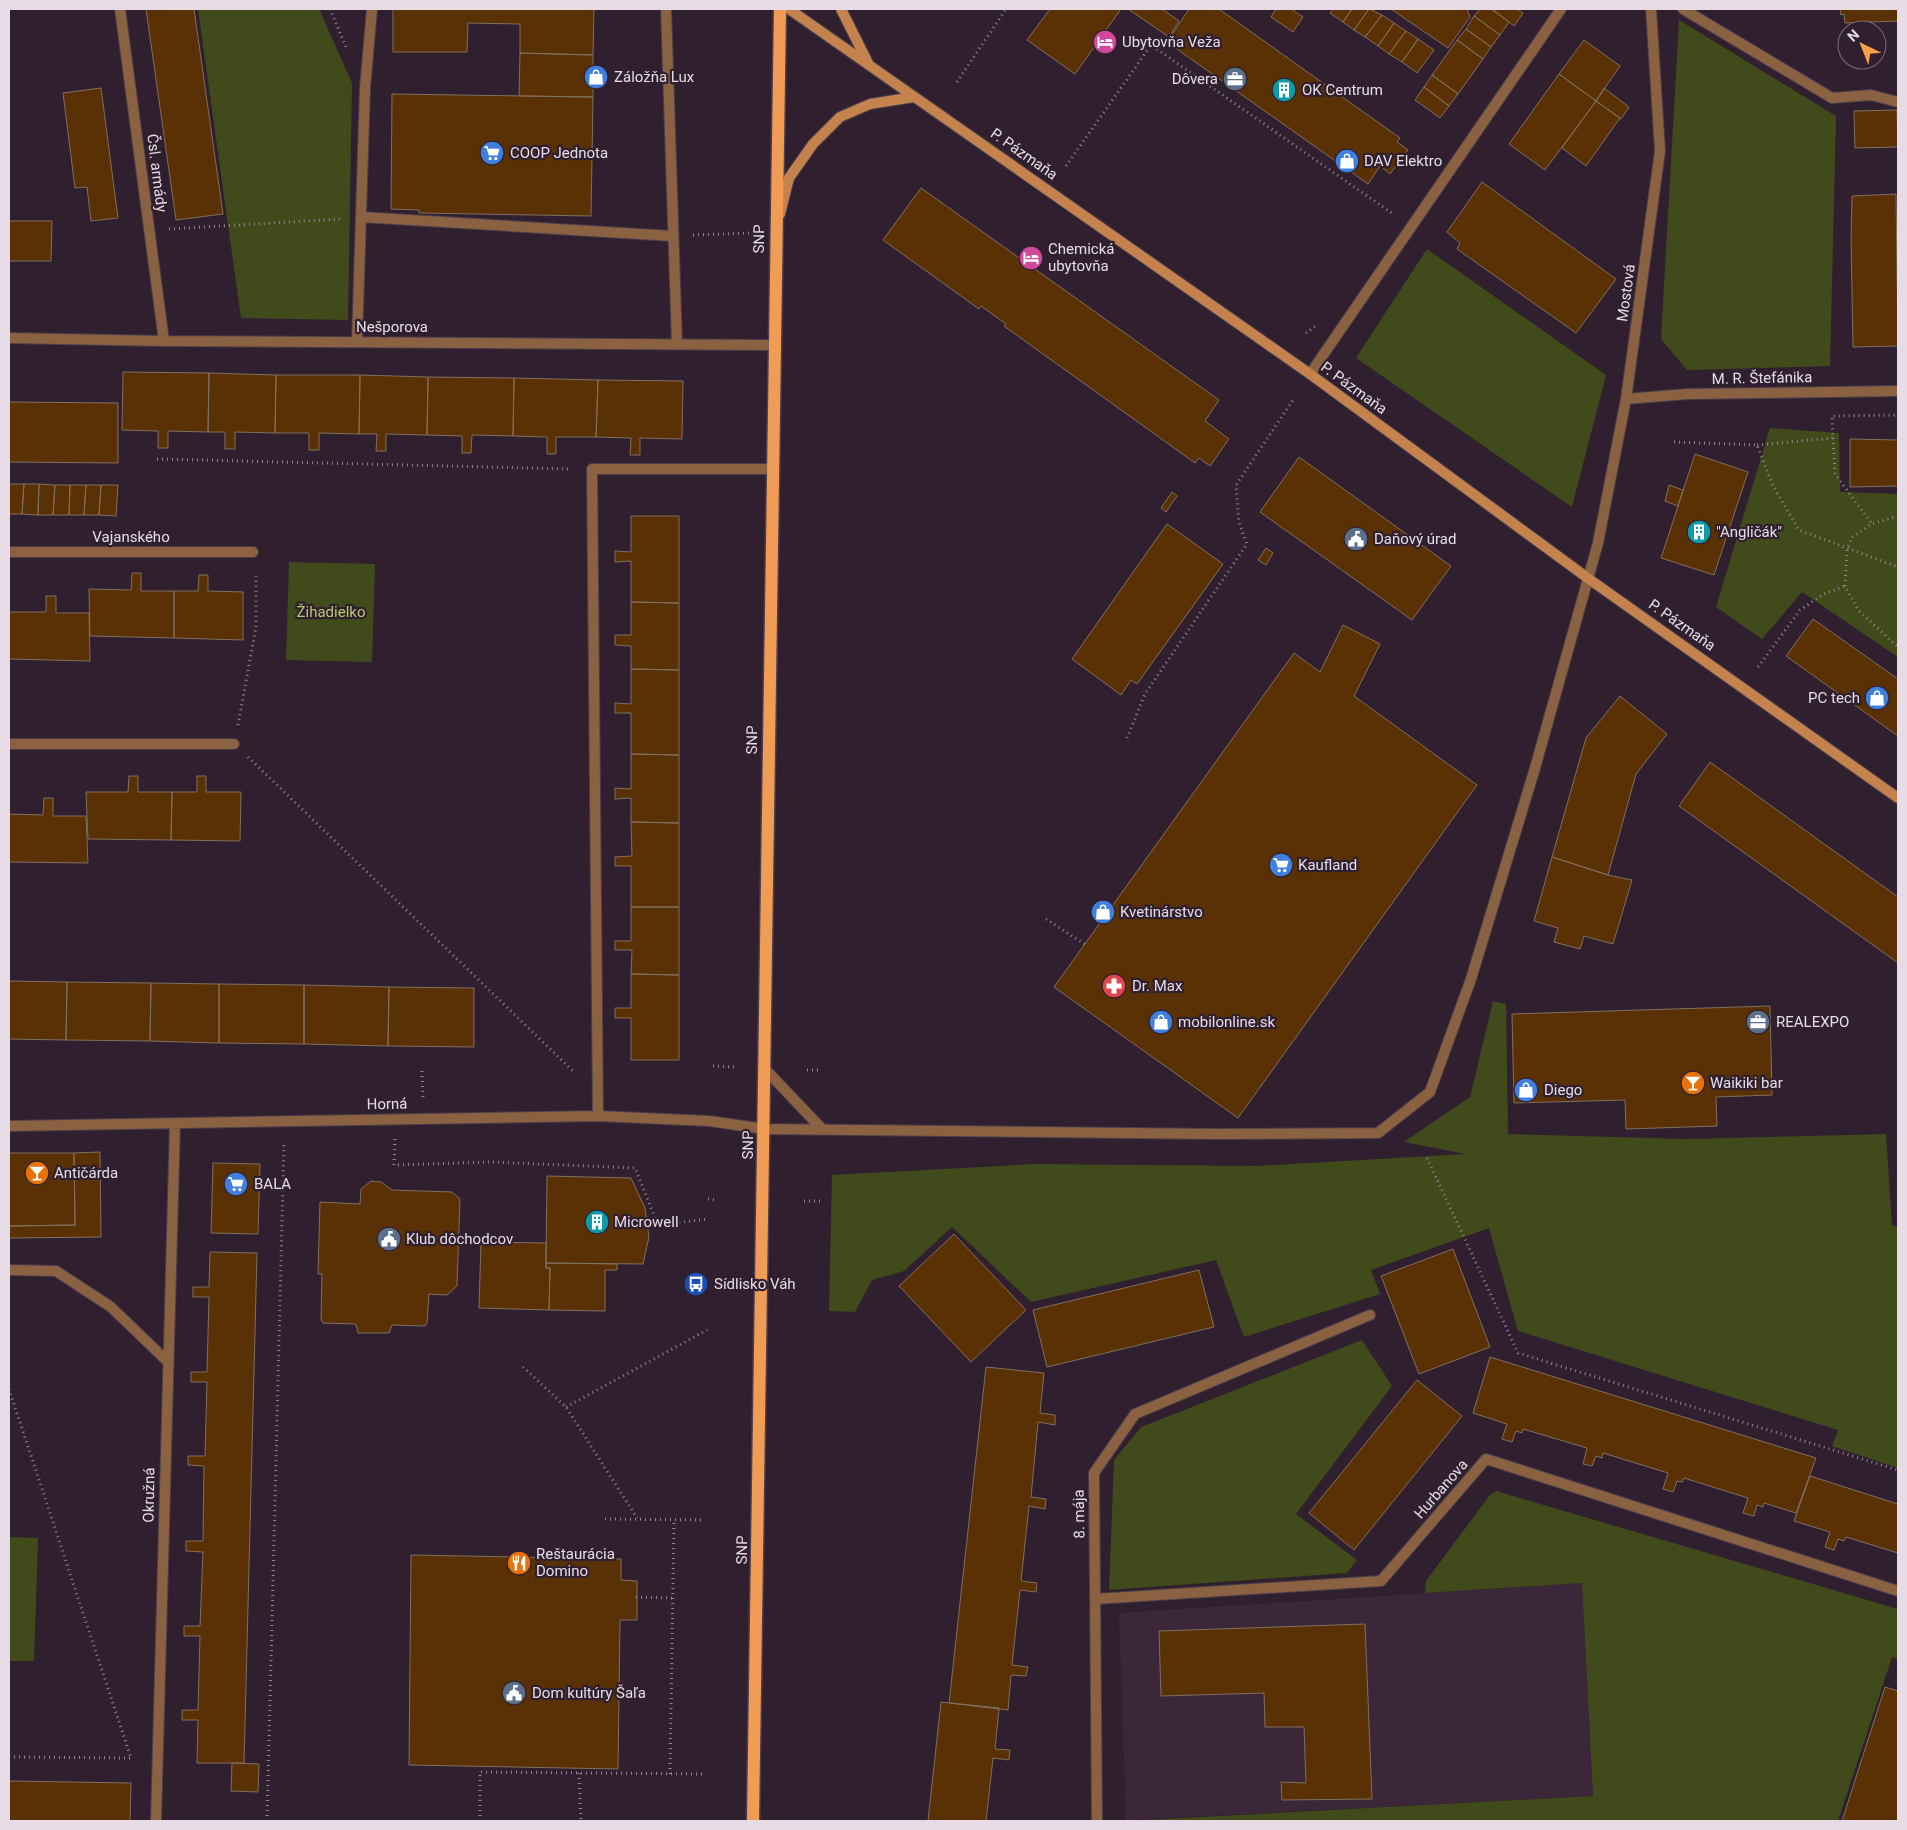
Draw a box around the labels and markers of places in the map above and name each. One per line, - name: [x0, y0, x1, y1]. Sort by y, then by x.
- hotel icon: Ubytovňa Veža: [1092, 29, 1118, 55]
- place label: Ubytovňa Veža: [1122, 33, 1221, 51]
- shop icon: Záložňa Lux: [583, 64, 609, 90]
- office icon: Dôvera: [1222, 66, 1248, 92]
- place label: Záložňa Lux: [614, 68, 695, 86]
- place label: Dôvera: [1172, 70, 1218, 88]
- building icon: OK Centrum: [1271, 77, 1297, 103]
- place label: OK Centrum: [1302, 81, 1383, 99]
- supermarket icon: COOP Jednota: [479, 140, 505, 166]
- place label: COOP Jednota: [510, 144, 608, 162]
- shop icon: DAV Elektro: [1334, 148, 1360, 174]
- place label: DAV Elektro: [1364, 152, 1442, 170]
- place label: Chemická ubytovňa: [1048, 240, 1114, 275]
- hotel icon: Chemická ubytovňa: [1018, 245, 1044, 271]
- building icon: "Angličák": [1686, 519, 1712, 545]
- place label: "Angličák": [1716, 523, 1782, 541]
- public building icon: Daňový úrad: [1343, 526, 1369, 552]
- place label: Daňový úrad: [1374, 530, 1457, 548]
- shop icon: PC tech: [1864, 685, 1890, 711]
- place label: PC tech: [1808, 689, 1860, 707]
- supermarket icon: Kaufland: [1268, 852, 1294, 878]
- place label: Kaufland: [1298, 856, 1357, 874]
- shop icon: Kvetinárstvo: [1090, 899, 1116, 925]
- place label: Kvetinárstvo: [1120, 903, 1203, 921]
- pharmacy icon: Dr. Max: [1101, 973, 1127, 999]
- place label: Dr. Max: [1132, 977, 1183, 995]
- shop icon: mobilonline.sk: [1148, 1009, 1174, 1035]
- office icon: REALEXPO: [1745, 1009, 1771, 1035]
- place label: mobilonline.sk: [1178, 1013, 1275, 1031]
- place label: REALEXPO: [1776, 1013, 1849, 1031]
- bar icon: Waikiki bar: [1680, 1070, 1706, 1096]
- place label: Waikiki bar: [1710, 1074, 1783, 1092]
- shop icon: Diego: [1513, 1077, 1539, 1103]
- place label: Diego: [1544, 1081, 1582, 1099]
- bar icon: Antičárda: [24, 1160, 50, 1186]
- place label: Antičárda: [54, 1164, 118, 1182]
- supermarket icon: BALA: [223, 1171, 249, 1197]
- place label: BALA: [254, 1175, 291, 1193]
- building icon: Microwell: [584, 1209, 610, 1235]
- place label: Microwell: [614, 1213, 679, 1231]
- public building icon: Klub dôchodcov: [376, 1226, 402, 1252]
- place label: Klub dôchodcov: [406, 1230, 513, 1248]
- bus stop icon: Sídlisko Váh: [683, 1271, 709, 1297]
- place label: Sídlisko Váh: [714, 1275, 796, 1293]
- place label: Reštaurácia Domino: [536, 1545, 615, 1580]
- restaurant icon: Reštaurácia Domino: [506, 1550, 532, 1576]
- public building icon: Dom kultúry Šaľa: [501, 1680, 527, 1706]
- place label: Dom kultúry Šaľa: [532, 1684, 646, 1702]

